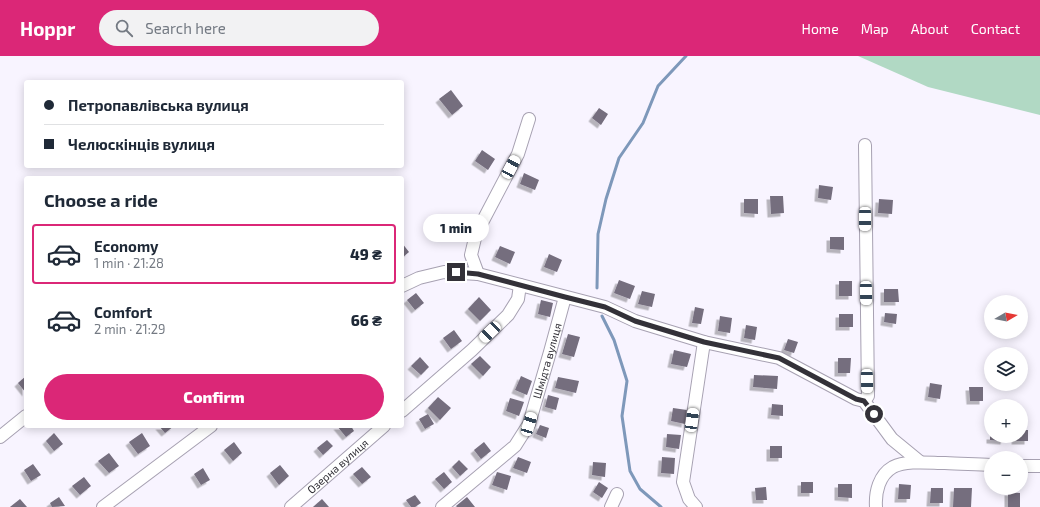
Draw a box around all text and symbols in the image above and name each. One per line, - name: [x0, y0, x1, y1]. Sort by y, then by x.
- search box: [99, 10, 379, 46]
- text: Hoppr: [20, 17, 75, 40]
- icon: search: [113, 17, 135, 39]
- text: Search here: [145, 19, 226, 37]
- text: Home: [802, 20, 839, 37]
- text: Map: [861, 20, 889, 37]
- text: About: [911, 20, 949, 37]
- text: Contact: [971, 20, 1020, 37]
- text: Петропавлівська вулиця: [68, 96, 249, 114]
- text: Челюскінців вулиця: [68, 135, 215, 153]
- car: [500, 154, 522, 180]
- text: Choose a ride: [44, 189, 158, 211]
- car: [859, 207, 871, 231]
- callout: 1 min: [423, 214, 489, 242]
- text: 1 min: [440, 220, 472, 236]
- icon: car: [46, 236, 82, 272]
- text: Economy: [94, 237, 159, 255]
- text: 49 ₴: [350, 245, 382, 263]
- text: 1 min · 21:28: [94, 255, 164, 271]
- route end: [447, 263, 465, 281]
- car: [860, 281, 872, 305]
- north arrow: [984, 295, 1028, 339]
- map controls: [984, 295, 1028, 495]
- icon: car: [46, 302, 82, 338]
- text: Comfort: [94, 303, 152, 321]
- text: 66 ₴: [351, 311, 382, 329]
- car: [477, 319, 503, 345]
- text: 2 min · 21:29: [94, 321, 166, 337]
- street label: Шмідта вулиця: [530, 321, 564, 400]
- button: layers: [984, 347, 1028, 391]
- car: [861, 369, 873, 393]
- button: Confirm: [44, 374, 384, 420]
- button: +: [984, 399, 1028, 443]
- route start: [865, 405, 883, 423]
- car: [684, 407, 700, 433]
- car: [520, 411, 538, 437]
- street label: Озерна вулиця: [304, 436, 371, 496]
- button: −: [984, 451, 1028, 495]

